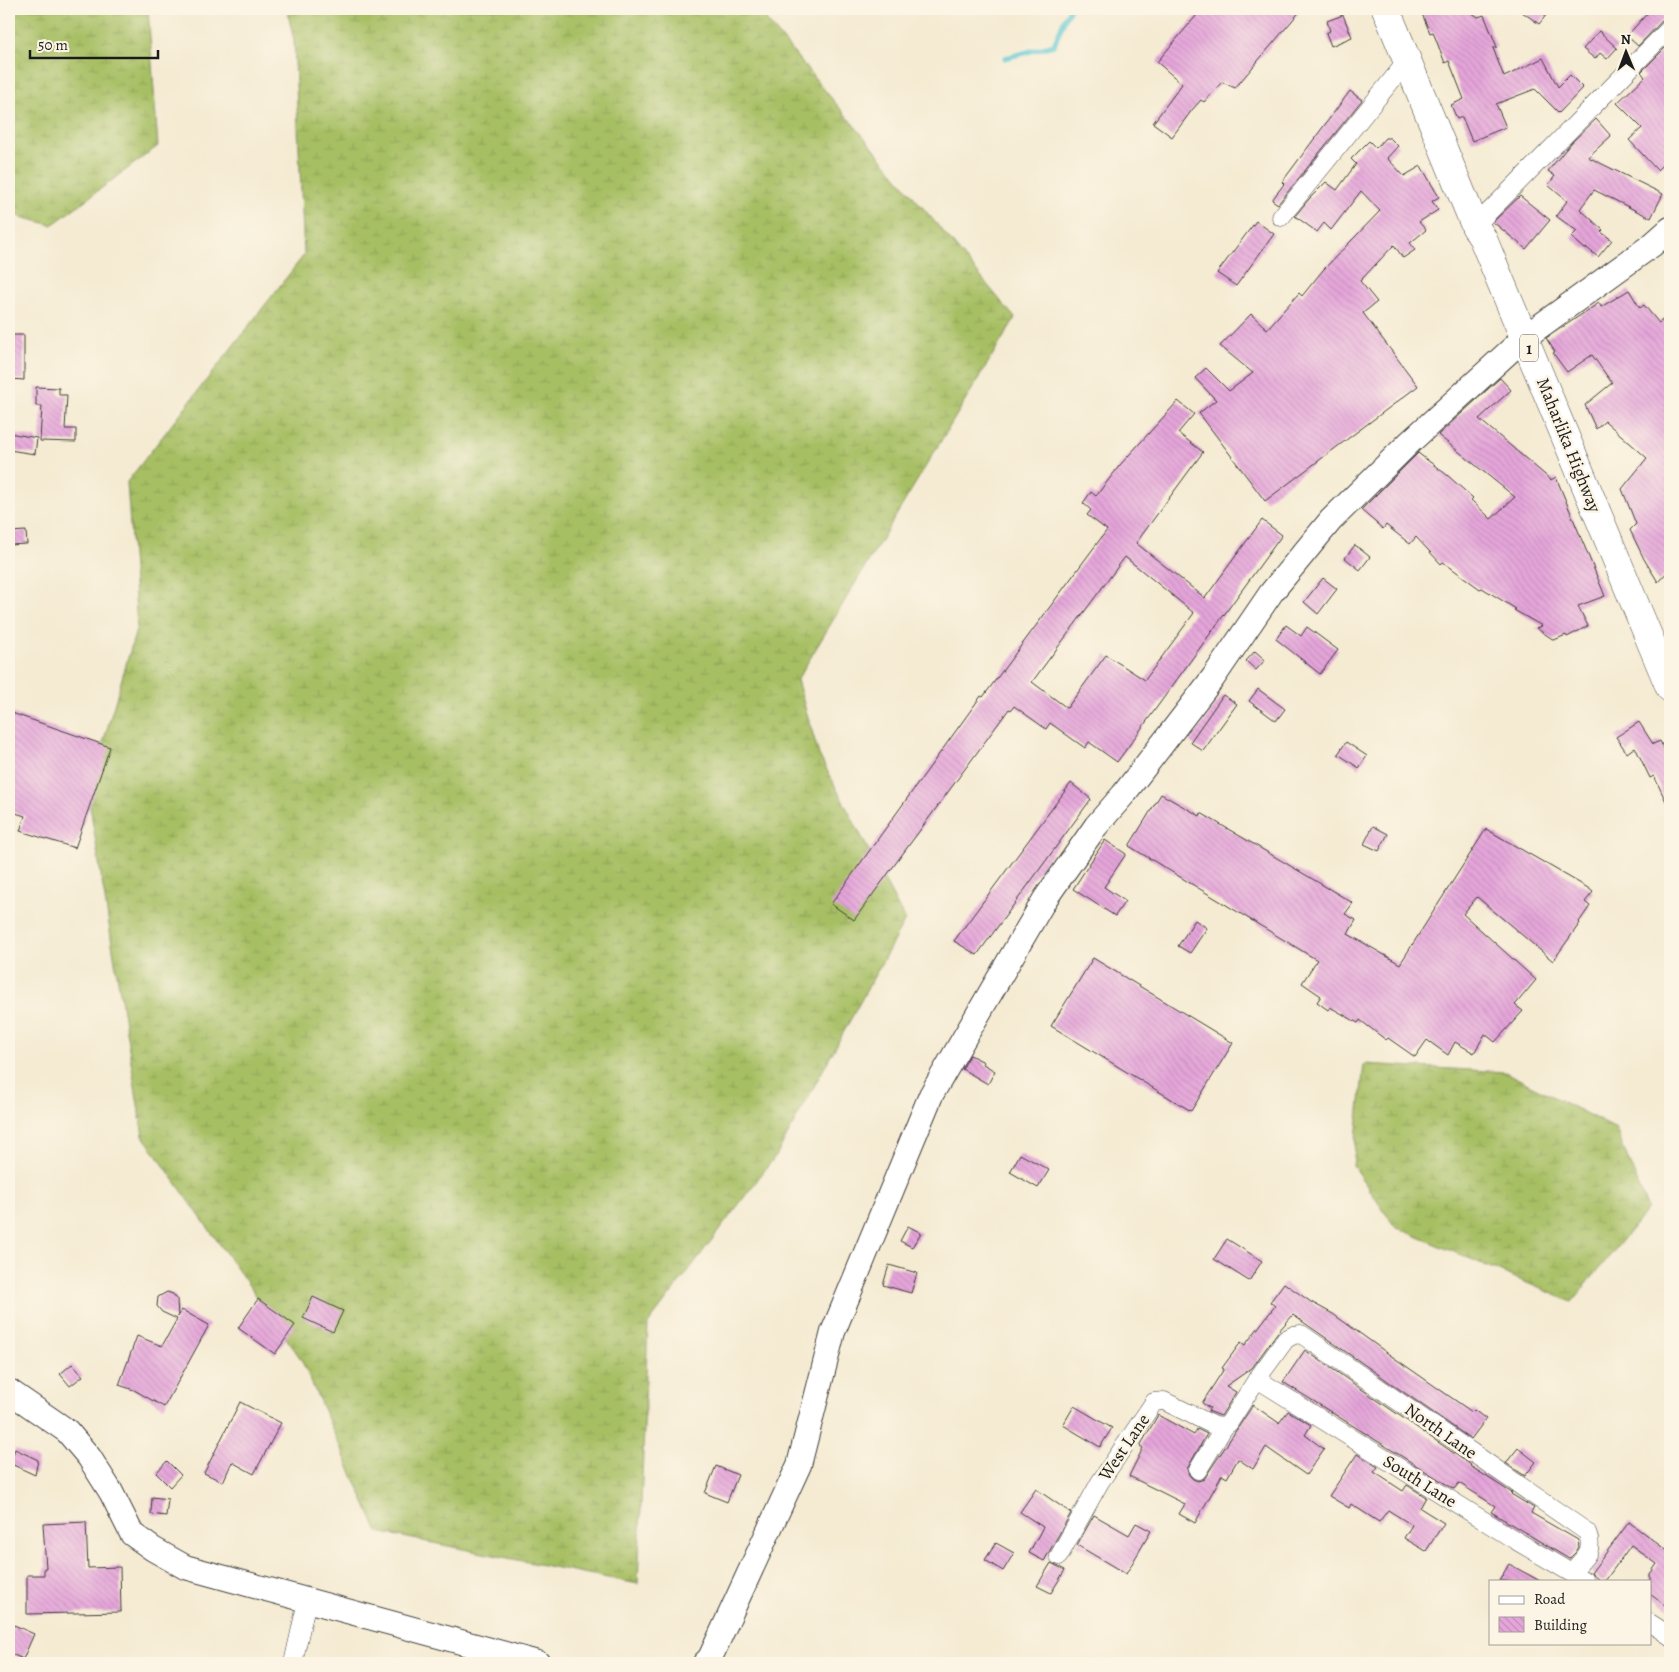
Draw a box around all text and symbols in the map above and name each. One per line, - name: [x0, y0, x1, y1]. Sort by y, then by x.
- scale bar: [30, 28, 158, 60]
- north arrow: [1602, 28, 1652, 78]
- text: N: [1621, 30, 1631, 49]
- text: 50 m: [38, 35, 68, 55]
- road number: 1: [1520, 334, 1538, 362]
- street label: Maharlika Highway: [1531, 374, 1607, 517]
- street label: North Lane: [1400, 1397, 1482, 1465]
- street label: West Lane: [1092, 1409, 1155, 1486]
- street label: South Lane: [1379, 1449, 1461, 1513]
- legend: [1489, 1580, 1652, 1644]
- text: Road: [1534, 1589, 1566, 1609]
- text: Building: [1534, 1615, 1587, 1635]

